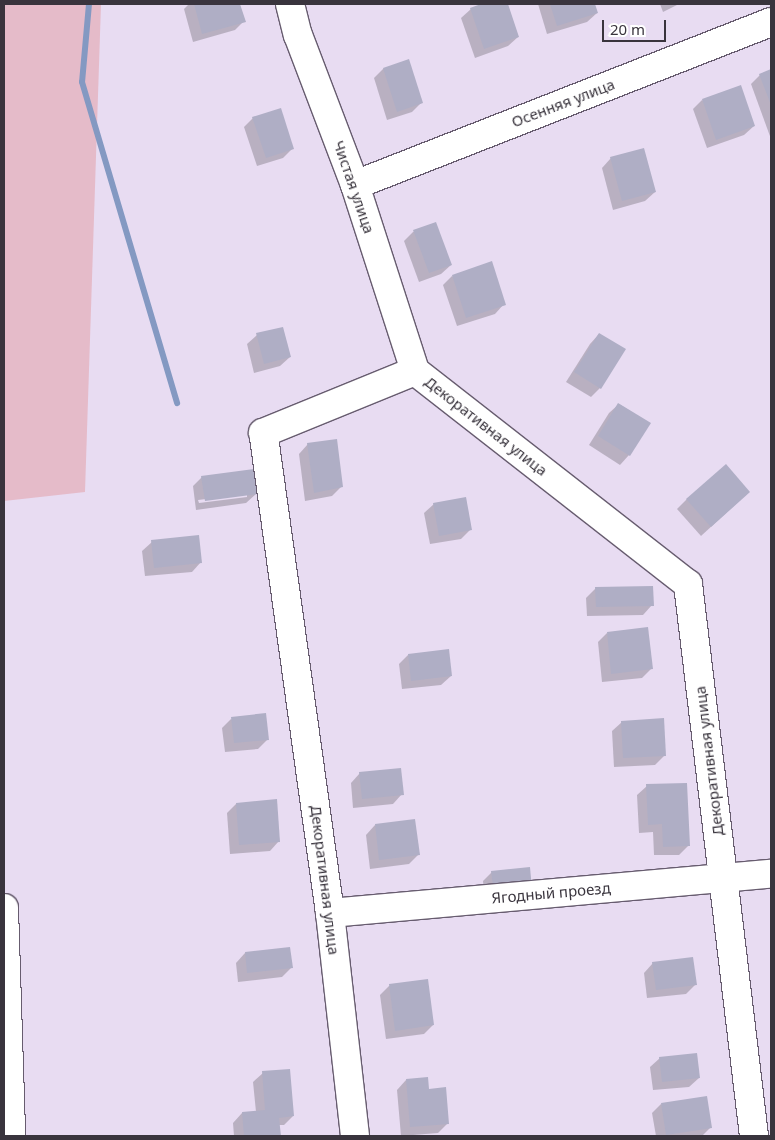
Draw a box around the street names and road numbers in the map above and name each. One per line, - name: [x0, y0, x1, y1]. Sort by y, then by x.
- street label: Осенняя улица: [509, 75, 617, 131]
- street label: Чистая улица: [330, 138, 378, 236]
- street label: Декоративная улица: [421, 373, 551, 479]
- street label: Декоративная улица: [691, 685, 727, 837]
- street label: Декоративная улица: [307, 804, 343, 956]
- street label: Ягодный проезд: [491, 879, 611, 907]

